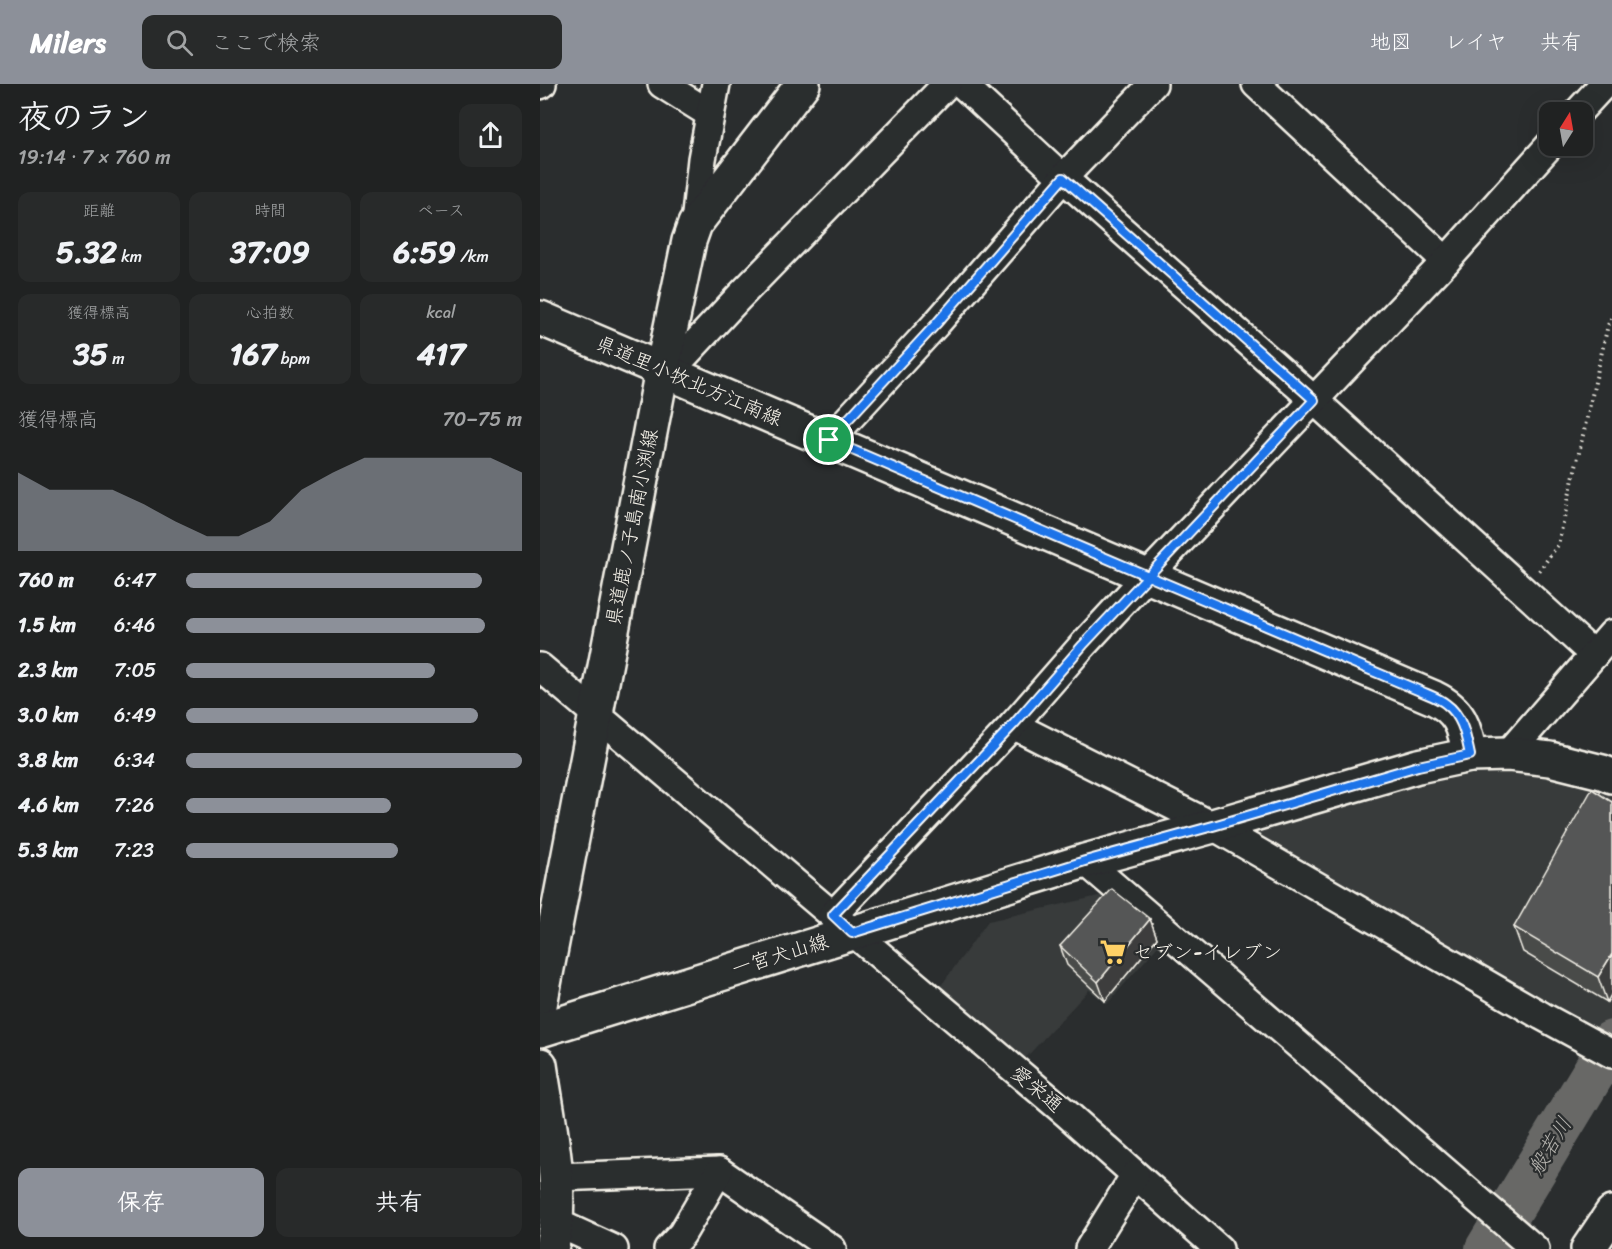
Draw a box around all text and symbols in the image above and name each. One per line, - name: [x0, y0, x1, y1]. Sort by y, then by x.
- search box: [142, 15, 562, 69]
- text: Milers: [30, 18, 106, 67]
- text: ここで検索: [211, 23, 321, 62]
- text: 地図: [1370, 23, 1412, 61]
- text: レイヤ: [1445, 23, 1507, 61]
- text: 共有: [1540, 23, 1582, 61]
- icon: search: [163, 26, 196, 59]
- text: 夜のラン: [18, 88, 150, 146]
- north arrow: [1539, 102, 1593, 156]
- map controls: [1539, 102, 1593, 156]
- button: share: [459, 104, 522, 167]
- text: 19:14 · 7 × 760 m: [18, 140, 171, 175]
- text: 距離: [83, 196, 115, 225]
- text: 時間: [254, 196, 286, 225]
- text: ペース: [417, 196, 465, 225]
- text: 5.32: [56, 225, 117, 279]
- text: 37:09: [230, 225, 310, 279]
- text: 6:59: [393, 225, 456, 279]
- text: km: [117, 242, 142, 271]
- text: /km: [456, 242, 489, 271]
- text: 獲得標高: [67, 298, 131, 327]
- text: 心拍数: [246, 298, 294, 327]
- text: kcal: [426, 298, 456, 327]
- street label: 県道里小牧北方江南線: [590, 326, 788, 436]
- text: 35: [73, 327, 108, 381]
- text: 167: [230, 327, 277, 381]
- text: 417: [417, 327, 465, 381]
- text: m: [108, 344, 125, 373]
- text: bpm: [277, 344, 310, 373]
- text: 獲得標高: [18, 402, 98, 437]
- text: 70–75 m: [442, 402, 522, 437]
- pin: [803, 414, 854, 465]
- icon: arrive: [812, 423, 845, 456]
- street label: 県道鹿ノ子島南小渕線: [596, 425, 668, 629]
- text: 760 m: [18, 563, 74, 598]
- text: 6:47: [114, 563, 155, 598]
- text: 1.5 km: [18, 608, 76, 643]
- text: 6:46: [114, 608, 155, 643]
- text: 2.3 km: [18, 653, 78, 688]
- text: 7:05: [114, 653, 156, 688]
- text: 3.0 km: [18, 698, 79, 733]
- text: 6:49: [114, 698, 156, 733]
- text: 3.8 km: [18, 743, 78, 778]
- text: 6:34: [114, 743, 155, 778]
- text: 4.6 km: [18, 788, 79, 823]
- text: 7:26: [114, 788, 154, 823]
- text: 5.3 km: [18, 833, 78, 868]
- text: 7:23: [114, 833, 154, 868]
- street label: 一宮犬山線: [727, 924, 833, 986]
- place label: セブン-イレブン: [1133, 935, 1282, 970]
- supermarket icon: セブン-イレブン: [1098, 937, 1128, 967]
- street label: 愛栄通: [1003, 1056, 1071, 1122]
- water label: 般若川: [1517, 1109, 1583, 1183]
- button: 保存: [18, 1168, 264, 1237]
- button: 共有: [276, 1168, 522, 1237]

